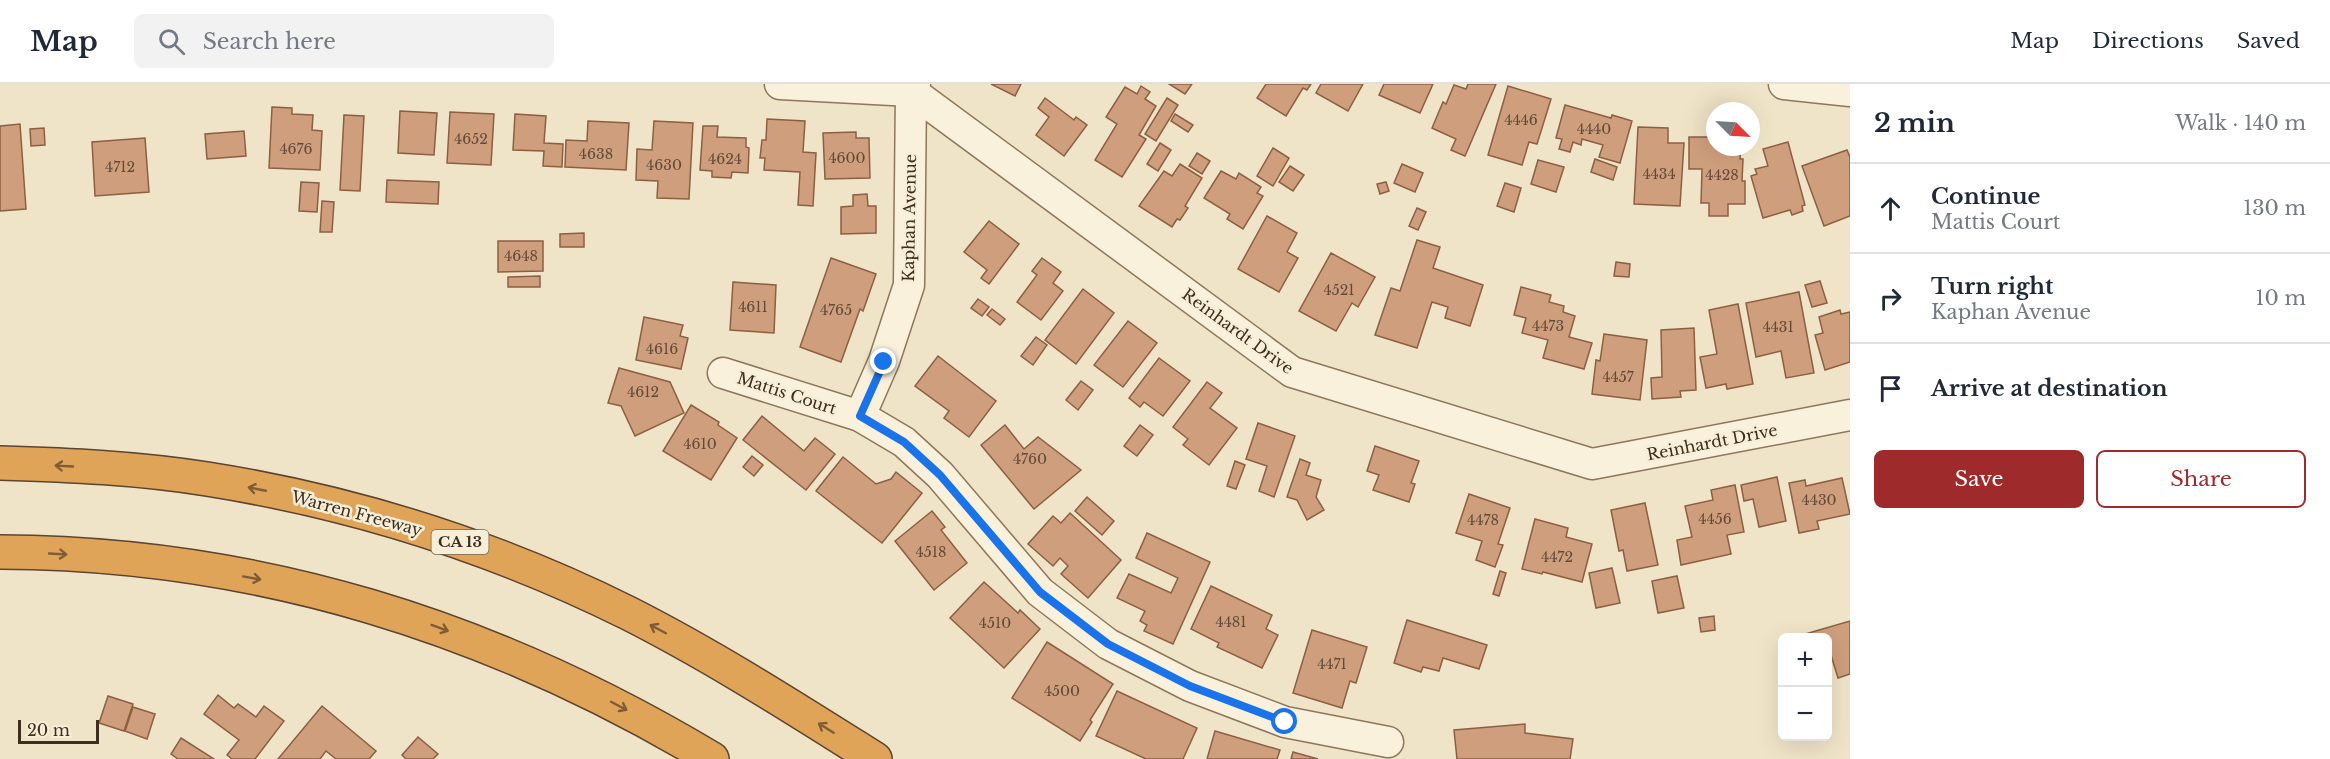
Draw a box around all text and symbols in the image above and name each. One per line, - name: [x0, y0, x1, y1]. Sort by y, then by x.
- search box: [134, 14, 554, 68]
- text: Map: [30, 24, 98, 59]
- icon: search: [155, 25, 188, 58]
- text: Search here: [203, 28, 336, 55]
- text: Map: [2010, 28, 2059, 54]
- text: Directions: [2092, 28, 2204, 54]
- text: Saved: [2237, 28, 2300, 54]
- north arrow: [1706, 102, 1760, 156]
- text: 2 min: [1874, 107, 1955, 139]
- house number: 4446: [1504, 111, 1538, 129]
- text: Walk · 140 m: [2175, 111, 2306, 135]
- house number: 4440: [1577, 120, 1611, 138]
- house number: 4652: [454, 130, 488, 148]
- house number: 4676: [279, 140, 313, 158]
- house number: 4638: [579, 145, 613, 163]
- house number: 4600: [828, 149, 866, 167]
- house number: 4624: [708, 150, 742, 168]
- street label: Kaphan Avenue: [898, 154, 920, 282]
- house number: 4630: [646, 156, 682, 174]
- house number: 4712: [105, 158, 135, 176]
- house number: 4434: [1642, 165, 1676, 183]
- house number: 4428: [1705, 166, 1739, 184]
- text: Continue: [1931, 183, 2040, 210]
- icon: ahead: [1874, 192, 1907, 225]
- text: 130 m: [2243, 196, 2306, 220]
- text: Mattis Court: [1931, 210, 2060, 234]
- house number: 4648: [504, 247, 538, 265]
- text: Turn right: [1931, 273, 2053, 300]
- house number: 4521: [1323, 281, 1355, 299]
- icon: right: [1874, 282, 1907, 315]
- street label: Reinhardt Drive: [1178, 284, 1298, 378]
- text: 10 m: [2256, 286, 2306, 310]
- house number: 4611: [738, 298, 768, 316]
- text: Kaphan Avenue: [1931, 300, 2091, 324]
- house number: 4765: [820, 301, 852, 319]
- house number: 4473: [1532, 317, 1564, 335]
- house number: 4431: [1762, 318, 1794, 336]
- house number: 4616: [646, 340, 678, 358]
- route end: [870, 348, 896, 374]
- street label: Mattis Court: [735, 368, 839, 418]
- house number: 4457: [1602, 368, 1635, 386]
- icon: arrive: [1874, 372, 1907, 405]
- text: Arrive at destination: [1931, 375, 2168, 402]
- house number: 4612: [627, 383, 659, 401]
- street label: Reinhardt Drive: [1645, 420, 1779, 464]
- house number: 4610: [683, 435, 717, 453]
- house number: 4760: [1013, 450, 1047, 468]
- button: Save: [1874, 450, 2084, 508]
- button: Share: [2096, 450, 2306, 508]
- one-way arrow: [54, 460, 74, 471]
- one-way arrow: [248, 483, 268, 494]
- street label: Warren Freeway: [288, 486, 425, 540]
- house number: 4430: [1802, 491, 1837, 509]
- house number: 4456: [1698, 510, 1732, 528]
- house number: 4478: [1467, 511, 1499, 529]
- road number: CA 13: [432, 530, 488, 554]
- house number: 4518: [916, 543, 946, 561]
- house number: 4472: [1541, 548, 1573, 566]
- one-way arrow: [48, 549, 68, 560]
- one-way arrow: [241, 572, 261, 583]
- house number: 4481: [1215, 613, 1247, 631]
- house number: 4510: [979, 614, 1011, 632]
- one-way arrow: [430, 623, 449, 634]
- one-way arrow: [649, 623, 667, 634]
- map controls: [1778, 633, 1832, 741]
- button: +: [1778, 633, 1832, 687]
- house number: 4471: [1317, 655, 1347, 673]
- house number: 4500: [1044, 682, 1080, 700]
- button: −: [1778, 687, 1832, 741]
- one-way arrow: [609, 701, 627, 712]
- route start: [1271, 708, 1297, 734]
- scale bar: [18, 717, 99, 744]
- text: 20 m: [27, 720, 70, 740]
- one-way arrow: [818, 721, 835, 733]

